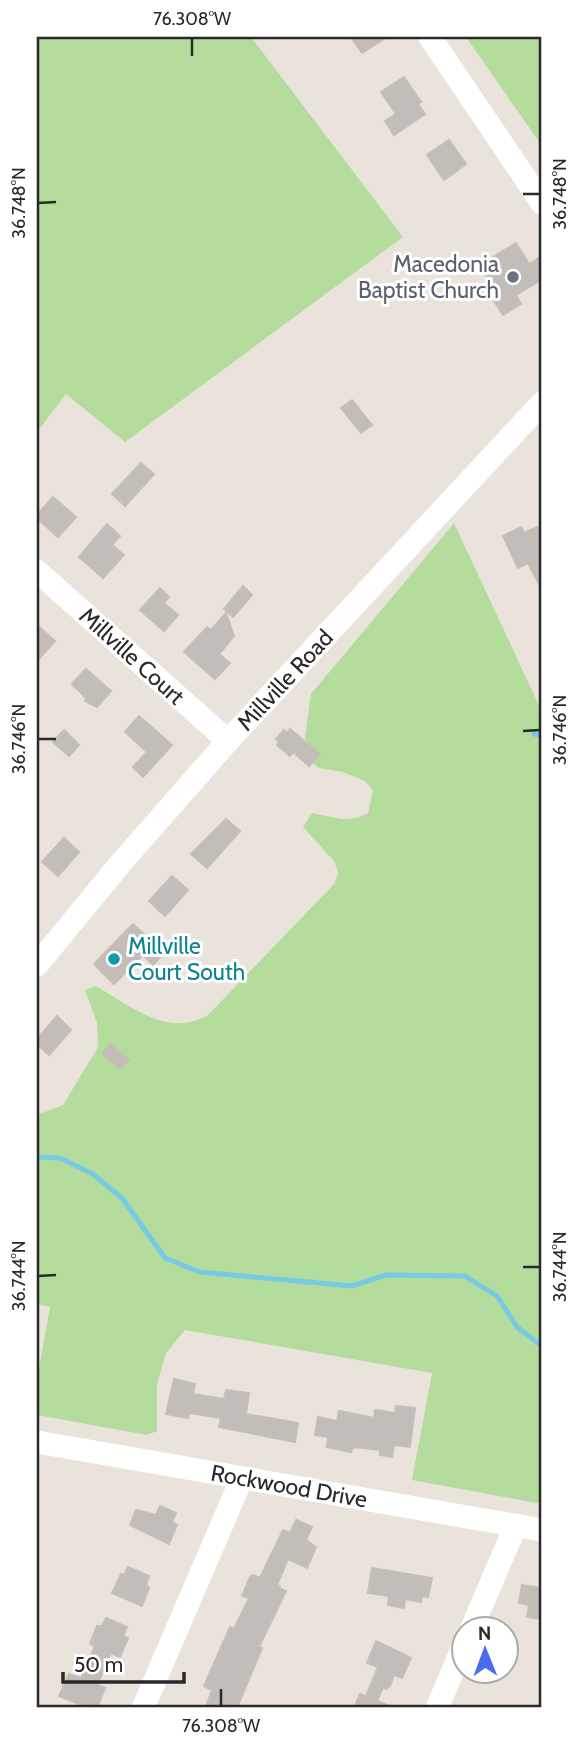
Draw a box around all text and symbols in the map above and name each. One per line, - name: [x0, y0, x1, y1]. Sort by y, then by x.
- text: 76.308°W: [153, 8, 231, 30]
- text: 36.748°N: [549, 158, 571, 230]
- text: 36.748°N: [8, 167, 30, 239]
- place label: Macedonia Baptist Church: [358, 250, 499, 304]
- marker: Macedonia Baptist Church: [505, 269, 521, 285]
- street label: Millville Court: [74, 602, 190, 711]
- street label: Millville Road: [231, 624, 339, 736]
- text: 36.746°N: [549, 695, 571, 765]
- text: 36.746°N: [8, 704, 30, 774]
- place label: Millville Court South: [128, 932, 245, 986]
- marker: Millville Court South: [106, 951, 122, 967]
- text: 36.744°N: [549, 1232, 571, 1302]
- text: 36.744°N: [8, 1241, 30, 1311]
- street label: Rockwood Drive: [209, 1458, 370, 1514]
- north arrow: [449, 1616, 520, 1686]
- text: N: [478, 1622, 492, 1645]
- scale bar: [63, 1640, 184, 1684]
- text: 50 m: [74, 1652, 123, 1677]
- text: 76.308°W: [182, 1715, 260, 1737]

